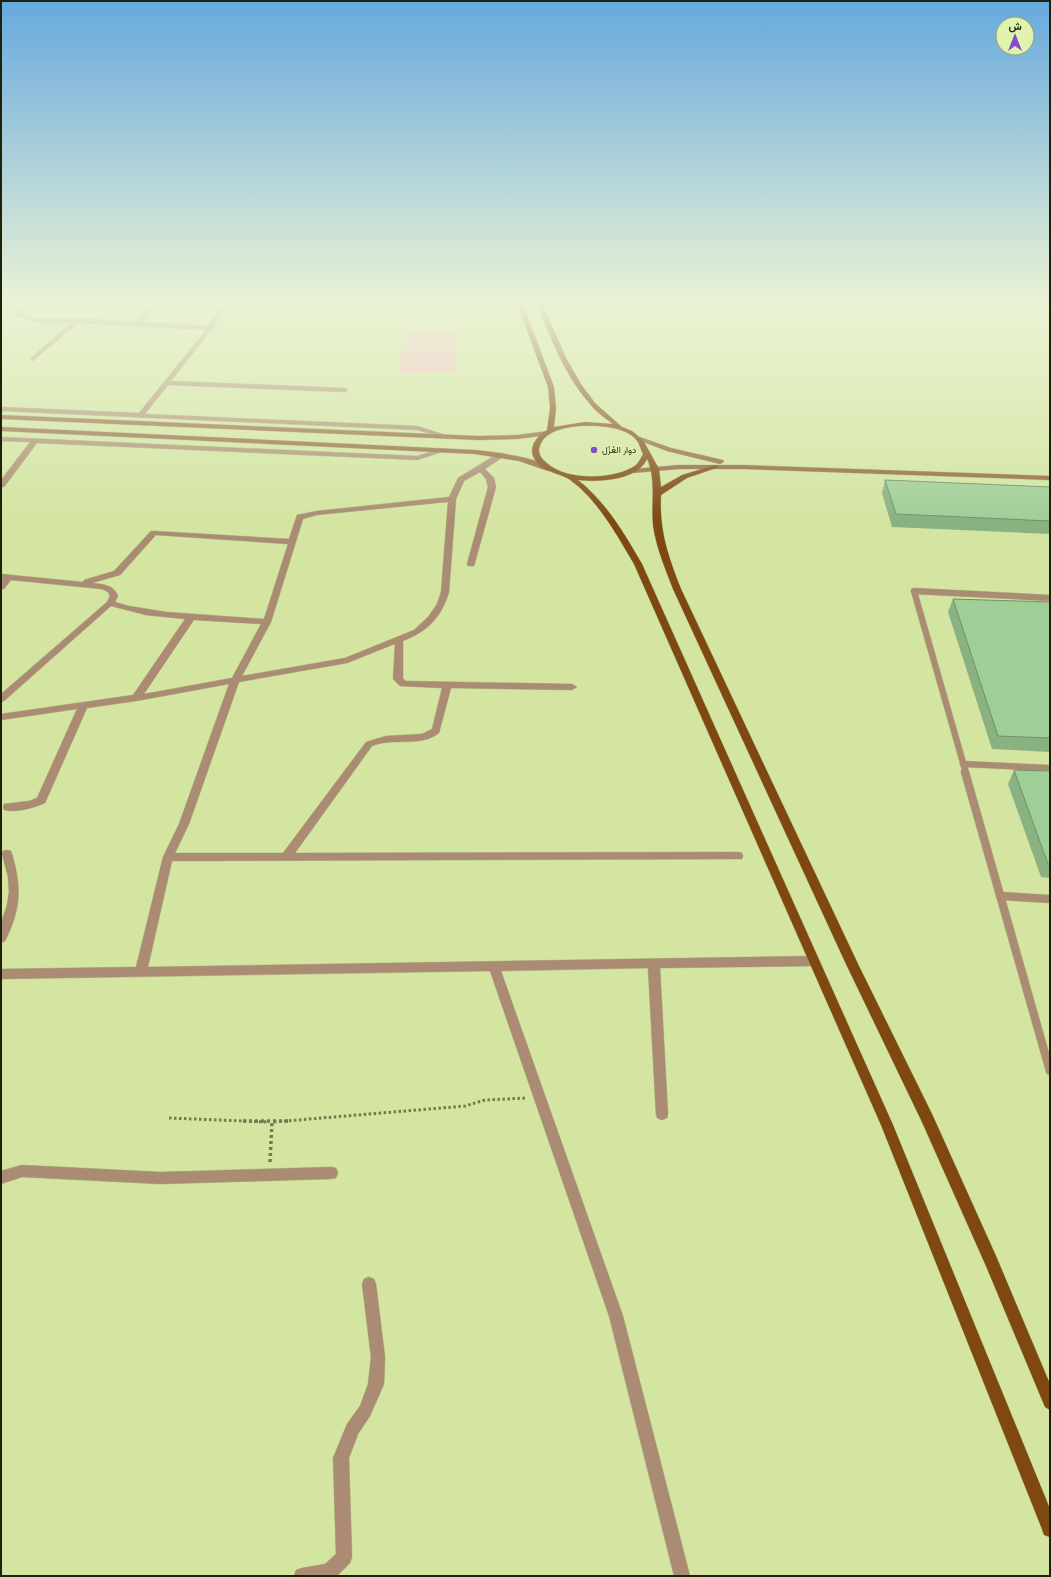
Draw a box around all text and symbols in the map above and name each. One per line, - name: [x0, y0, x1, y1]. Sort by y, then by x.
- north arrow: [995, 16, 1035, 56]
- text: ش: [1008, 20, 1022, 33]
- marker: دوار الغَزْل: [589, 445, 599, 455]
- place label: دوار الغَزْل: [602, 445, 636, 456]

